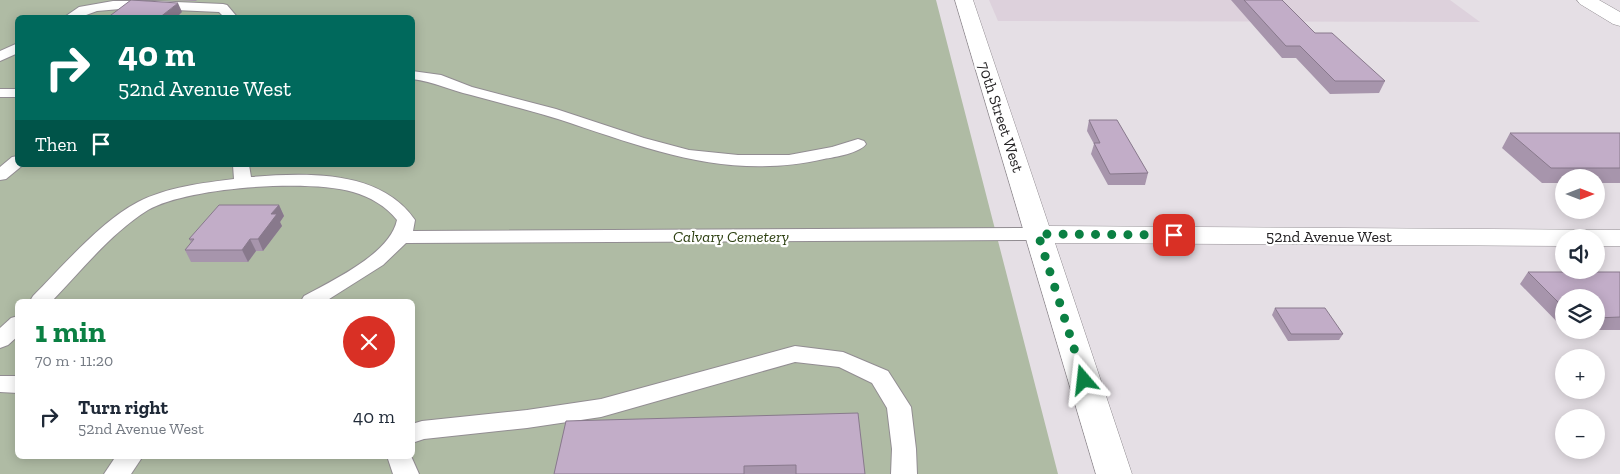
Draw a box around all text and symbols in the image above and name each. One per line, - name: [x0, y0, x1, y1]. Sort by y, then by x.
- text: 40 m: [118, 33, 195, 75]
- icon: right: [35, 35, 100, 100]
- street label: 70th Street West: [974, 59, 1028, 175]
- text: 52nd Avenue West: [118, 75, 291, 102]
- icon: arrive: [87, 130, 115, 158]
- text: Then: [35, 133, 77, 156]
- north arrow: [1555, 169, 1605, 219]
- map controls: [1555, 169, 1605, 459]
- pin: [1153, 214, 1195, 256]
- icon: arrive: [1160, 221, 1188, 249]
- park label: Calvary Cemetery: [673, 227, 790, 246]
- street label: 52nd Avenue West: [1266, 227, 1392, 246]
- button: sound: [1555, 229, 1605, 279]
- button: layers: [1555, 289, 1605, 339]
- text: 1 min: [35, 314, 106, 350]
- button: close: [343, 316, 395, 368]
- button: +: [1555, 349, 1605, 399]
- text: 70 m · 11:20: [35, 351, 113, 370]
- position arrow: [1057, 353, 1109, 405]
- text: Turn right: [78, 396, 168, 419]
- icon: right: [35, 403, 63, 431]
- text: 40 m: [353, 405, 395, 428]
- button: −: [1555, 409, 1605, 459]
- text: 52nd Avenue West: [78, 419, 204, 438]

